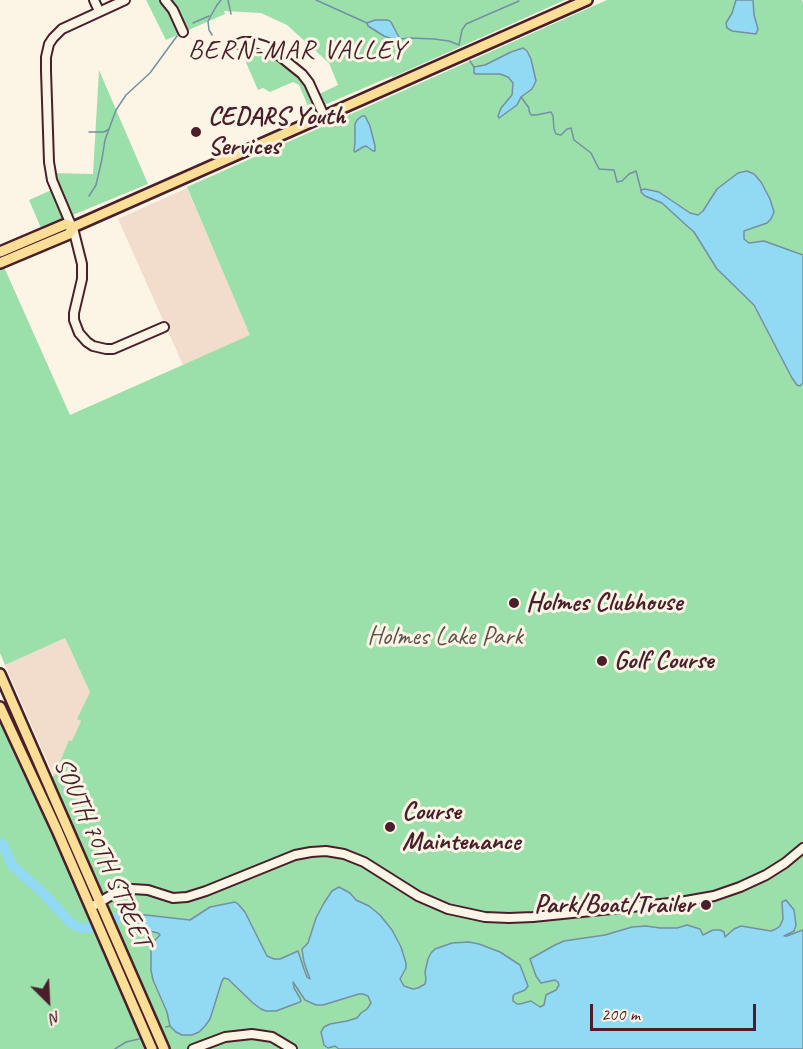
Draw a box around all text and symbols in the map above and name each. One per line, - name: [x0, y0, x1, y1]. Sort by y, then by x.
- district label: BERN-MAR VALLEY: [190, 35, 404, 67]
- place label: CEDARS Youth Services: [208, 101, 345, 162]
- marker: CEDARS Youth Services: [189, 125, 203, 139]
- place label: Holmes Clubhouse: [526, 587, 682, 619]
- marker: Holmes Clubhouse: [507, 596, 521, 610]
- park label: Holmes Lake Park: [367, 621, 523, 653]
- place label: Golf Course: [614, 645, 714, 677]
- marker: Golf Course: [595, 654, 609, 668]
- street label: SOUTH 70TH STREET: [46, 753, 158, 953]
- place label: Course Maintenance: [402, 796, 520, 858]
- marker: Course Maintenance: [383, 820, 397, 834]
- place label: Park/Boat/Trailer: [534, 889, 694, 921]
- marker: Park/Boat/Trailer: [699, 898, 713, 912]
- north arrow: [18, 971, 78, 1031]
- scale bar: [593, 992, 760, 1030]
- text: 200 m: [601, 1003, 640, 1025]
- text: N: [47, 1006, 64, 1029]

